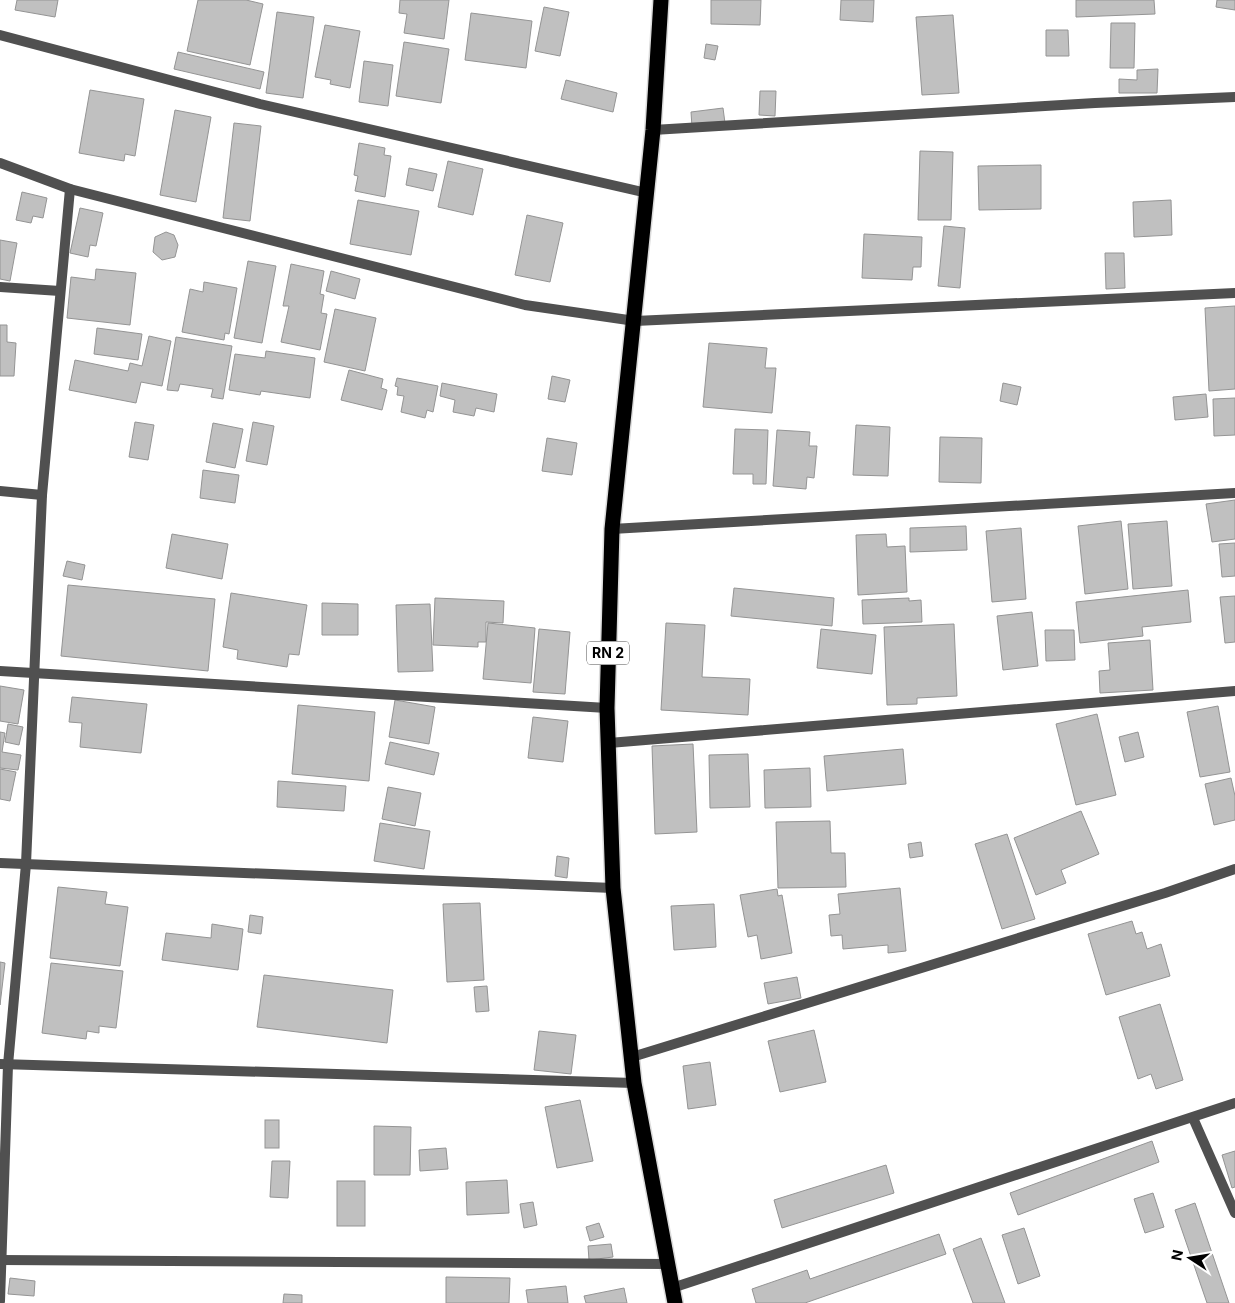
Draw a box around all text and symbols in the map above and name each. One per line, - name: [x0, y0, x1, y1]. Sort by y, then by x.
- road number: RN 2: [587, 641, 629, 664]
- north arrow: [1165, 1233, 1215, 1283]
- text: N: [1167, 1248, 1186, 1262]

